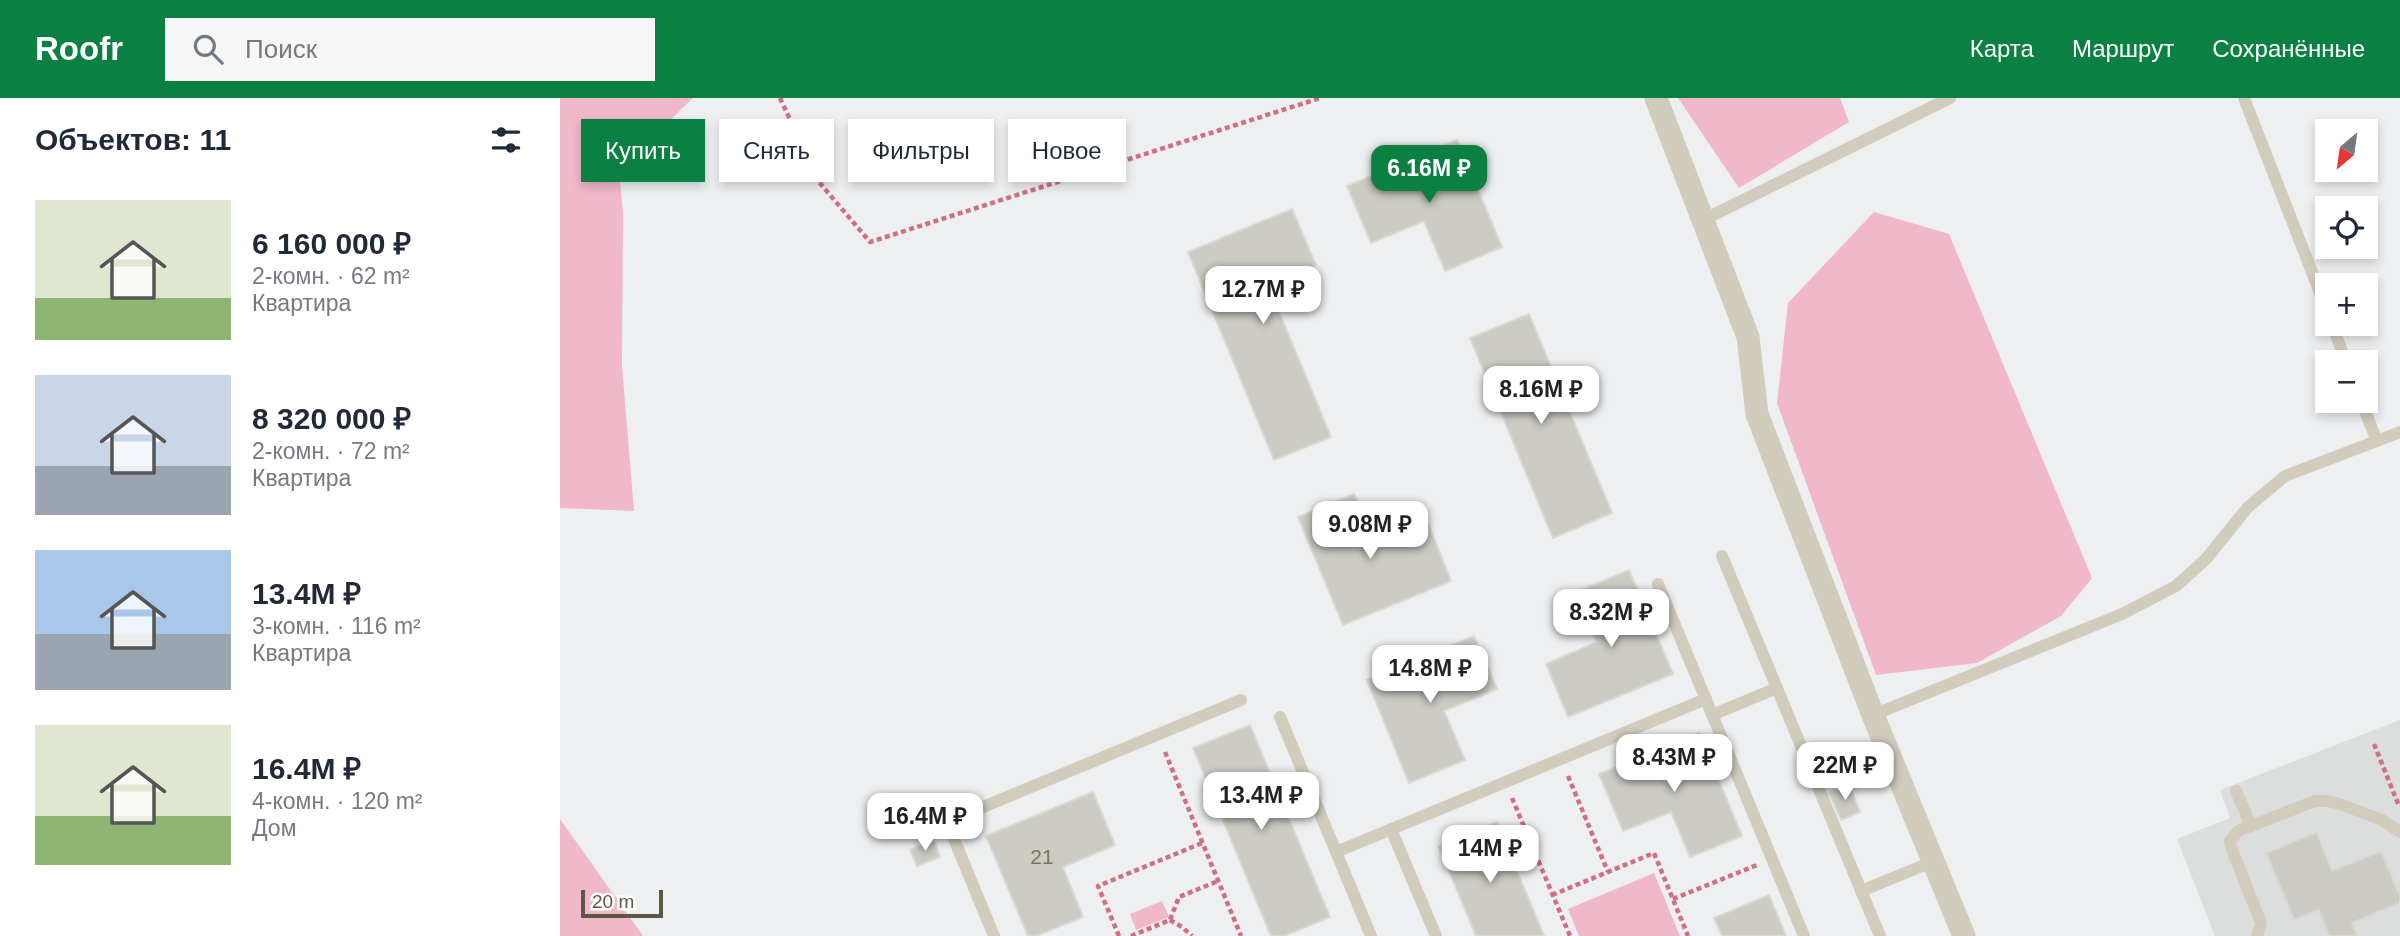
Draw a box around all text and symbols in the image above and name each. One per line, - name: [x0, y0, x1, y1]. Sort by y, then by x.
- search box: [165, 18, 655, 81]
- text: Roofr: [35, 30, 123, 67]
- icon: search: [189, 30, 227, 68]
- text: Поиск: [245, 34, 317, 64]
- text: Карта: [1970, 35, 2034, 62]
- text: Маршрут: [2072, 35, 2174, 62]
- text: Сохранённые: [2212, 35, 2365, 62]
- chip: Купить: [581, 119, 705, 182]
- chip: Снять: [719, 119, 834, 182]
- chip: Фильтры: [848, 119, 994, 182]
- chip: Новое: [1008, 119, 1126, 182]
- north arrow: [2315, 119, 2378, 182]
- map controls: [2315, 119, 2378, 413]
- icon: filters: [487, 121, 525, 159]
- text: Объектов: 11: [35, 123, 231, 156]
- pin: 6.16M ₽: [1364, 146, 1494, 205]
- text: 6.16M ₽: [1387, 155, 1471, 181]
- button: locate: [2315, 196, 2378, 259]
- text: 6 160 000 ₽: [252, 227, 411, 260]
- icon: home: [91, 228, 175, 312]
- text: 2-комн. · 62 m²: [252, 263, 410, 289]
- pin: 12.7M ₽: [1198, 266, 1328, 326]
- button: +: [2315, 273, 2378, 336]
- text: 12.7M ₽: [1221, 276, 1305, 302]
- text: Квартира: [252, 290, 351, 316]
- button: −: [2315, 350, 2378, 413]
- pin: 8.16M ₽: [1476, 366, 1606, 426]
- text: 8.16M ₽: [1499, 376, 1583, 402]
- text: 8 320 000 ₽: [252, 402, 411, 435]
- icon: home: [91, 403, 175, 487]
- text: 2-комн. · 72 m²: [252, 438, 410, 464]
- text: Квартира: [252, 465, 351, 491]
- pin: 9.08M ₽: [1305, 502, 1435, 561]
- text: 9.08M ₽: [1328, 511, 1412, 537]
- text: 13.4M ₽: [252, 577, 361, 610]
- icon: home: [91, 578, 175, 662]
- pin: 8.32M ₽: [1546, 589, 1676, 649]
- text: 8.32M ₽: [1569, 599, 1653, 625]
- text: 3-комн. · 116 m²: [252, 613, 421, 639]
- text: Квартира: [252, 640, 351, 666]
- pin: 14.8M ₽: [1365, 646, 1495, 705]
- text: 14.8M ₽: [1388, 655, 1472, 681]
- pin: 8.43M ₽: [1609, 734, 1739, 794]
- pin: 22M ₽: [1796, 742, 1894, 802]
- text: 8.43M ₽: [1632, 744, 1716, 770]
- text: 16.4M ₽: [252, 752, 361, 785]
- text: 22M ₽: [1813, 752, 1877, 778]
- icon: home: [91, 753, 175, 837]
- pin: 13.4M ₽: [1196, 772, 1326, 832]
- text: 13.4M ₽: [1219, 782, 1303, 808]
- text: 4-комн. · 120 m²: [252, 788, 423, 814]
- pin: 16.4M ₽: [860, 794, 990, 853]
- text: 16.4M ₽: [883, 803, 967, 829]
- text: Дом: [252, 815, 296, 841]
- pin: 14M ₽: [1441, 826, 1539, 885]
- text: 14M ₽: [1458, 835, 1522, 861]
- house number: 21: [1030, 845, 1054, 868]
- scale bar: [581, 887, 663, 919]
- text: 20 m: [592, 891, 634, 912]

